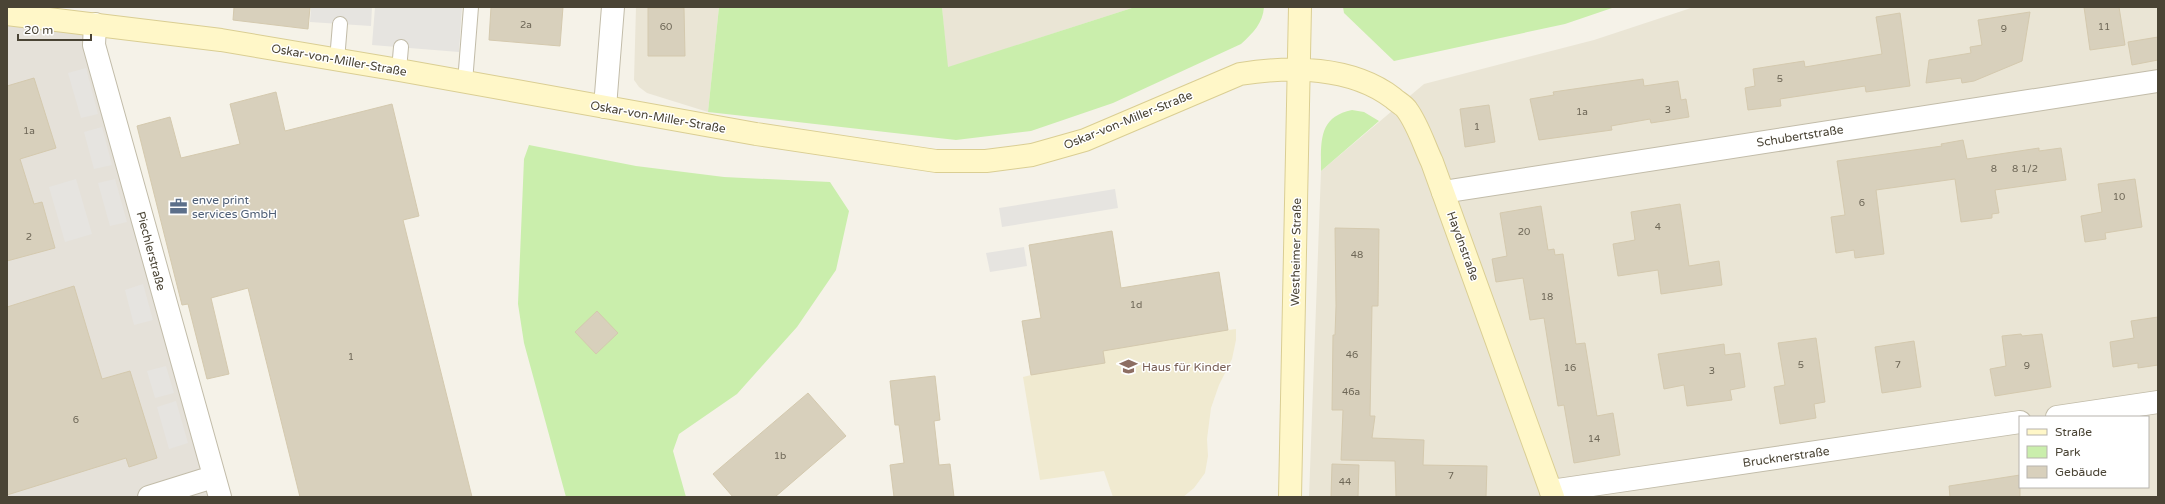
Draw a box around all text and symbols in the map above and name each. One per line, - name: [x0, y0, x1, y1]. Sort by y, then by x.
- scale bar: [18, 16, 91, 42]
- house number: 2a: [520, 19, 532, 31]
- house number: 60: [660, 21, 672, 33]
- house number: 11: [2098, 21, 2110, 33]
- text: 20 m: [24, 23, 53, 37]
- house number: 9: [2001, 23, 2007, 35]
- street label: Oskar-von-Miller-Straße: [270, 41, 408, 79]
- house number: 5: [1777, 73, 1783, 85]
- street label: Oskar-von-Miller-Straße: [1062, 88, 1195, 152]
- street label: Oskar-von-Miller-Straße: [589, 98, 727, 136]
- house number: 3: [1665, 104, 1671, 116]
- house number: 1a: [1576, 106, 1588, 118]
- house number: 1: [1474, 121, 1480, 133]
- street label: Schubertstraße: [1756, 122, 1845, 150]
- house number: 1a: [23, 125, 35, 137]
- house number: 8: [1991, 163, 1997, 175]
- house number: 8 1/2: [2012, 163, 2038, 175]
- house number: 10: [2113, 191, 2125, 203]
- place label: enve print services GmbH: [192, 193, 277, 221]
- office icon: enve print services GmbH: [169, 197, 189, 217]
- street label: Westheimer Straße: [1288, 197, 1304, 306]
- house number: 6: [1859, 197, 1865, 209]
- street label: Haydnstraße: [1444, 209, 1482, 283]
- street label: Piechlerstraße: [134, 210, 168, 292]
- house number: 4: [1655, 221, 1661, 233]
- house number: 20: [1518, 226, 1530, 238]
- house number: 2: [26, 231, 32, 243]
- house number: 48: [1351, 249, 1363, 261]
- house number: 18: [1541, 291, 1553, 303]
- house number: 1d: [1130, 299, 1142, 311]
- house number: 46: [1346, 349, 1358, 361]
- house number: 1: [348, 351, 354, 363]
- school or university icon: Haus für Kinder: [1119, 357, 1139, 377]
- house number: 5: [1798, 359, 1804, 371]
- house number: 7: [1895, 359, 1901, 371]
- place label: Haus für Kinder: [1142, 360, 1231, 374]
- house number: 9: [2024, 360, 2030, 372]
- house number: 16: [1564, 362, 1576, 374]
- house number: 3: [1709, 365, 1715, 377]
- house number: 46a: [1342, 386, 1360, 398]
- house number: 6: [73, 414, 79, 426]
- legend: [2019, 416, 2149, 488]
- text: Straße: [2055, 425, 2092, 439]
- house number: 14: [1588, 433, 1600, 445]
- street label: Brucknerstraße: [1742, 444, 1830, 470]
- text: Park: [2055, 445, 2081, 459]
- house number: 1b: [774, 450, 786, 462]
- text: Gebäude: [2055, 465, 2107, 479]
- house number: 7: [1448, 470, 1454, 482]
- house number: 44: [1339, 476, 1351, 488]

